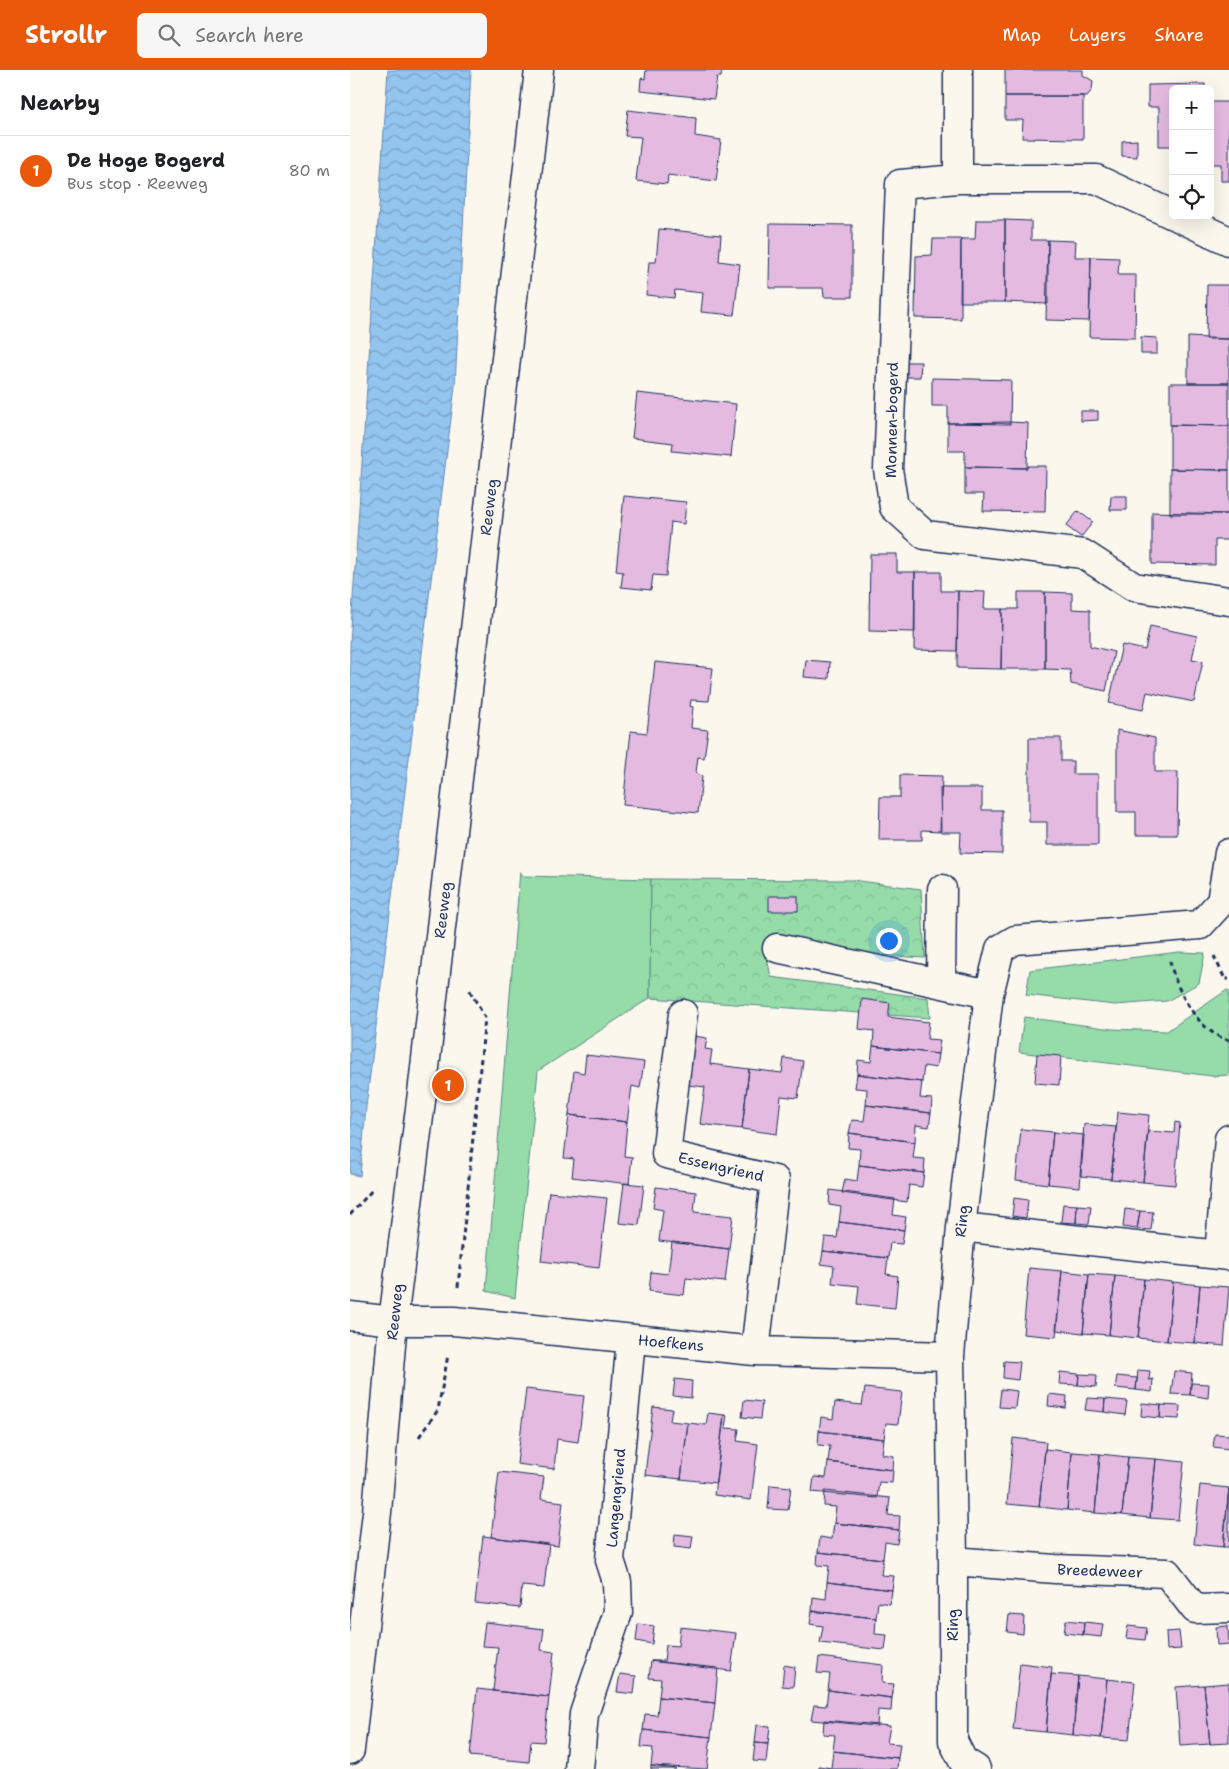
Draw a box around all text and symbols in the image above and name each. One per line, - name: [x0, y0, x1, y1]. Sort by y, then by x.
- search box: [137, 13, 487, 58]
- text: Strollr: [25, 19, 107, 51]
- icon: search: [155, 21, 183, 49]
- text: Search here: [195, 23, 304, 48]
- text: Map: [1003, 23, 1041, 47]
- text: Layers: [1069, 23, 1126, 47]
- text: Share: [1154, 23, 1204, 47]
- map controls: [1169, 85, 1214, 220]
- button: +: [1169, 85, 1214, 130]
- text: Nearby: [20, 89, 100, 117]
- button: −: [1169, 130, 1214, 175]
- text: De Hoge Bogerd: [67, 148, 225, 173]
- text: 1: [32, 160, 40, 181]
- text: 80 m: [289, 160, 330, 181]
- text: Bus stop · Reeweg: [67, 173, 208, 194]
- button: locate: [1169, 175, 1214, 220]
- street label: Monnen-bogerd: [881, 361, 903, 478]
- street label: Reeweg: [476, 478, 502, 536]
- street label: Reeweg: [430, 881, 456, 939]
- your location: [876, 928, 902, 954]
- pin: 1: [432, 1066, 464, 1104]
- street label: Essengriend: [676, 1147, 766, 1187]
- street label: Ring: [950, 1204, 974, 1238]
- street label: Reeweg: [382, 1283, 408, 1341]
- street label: Hoefkens: [637, 1330, 705, 1356]
- street label: Langengriend: [602, 1447, 630, 1548]
- street label: Breedeweer: [1057, 1560, 1143, 1582]
- street label: Ring: [943, 1609, 963, 1641]

